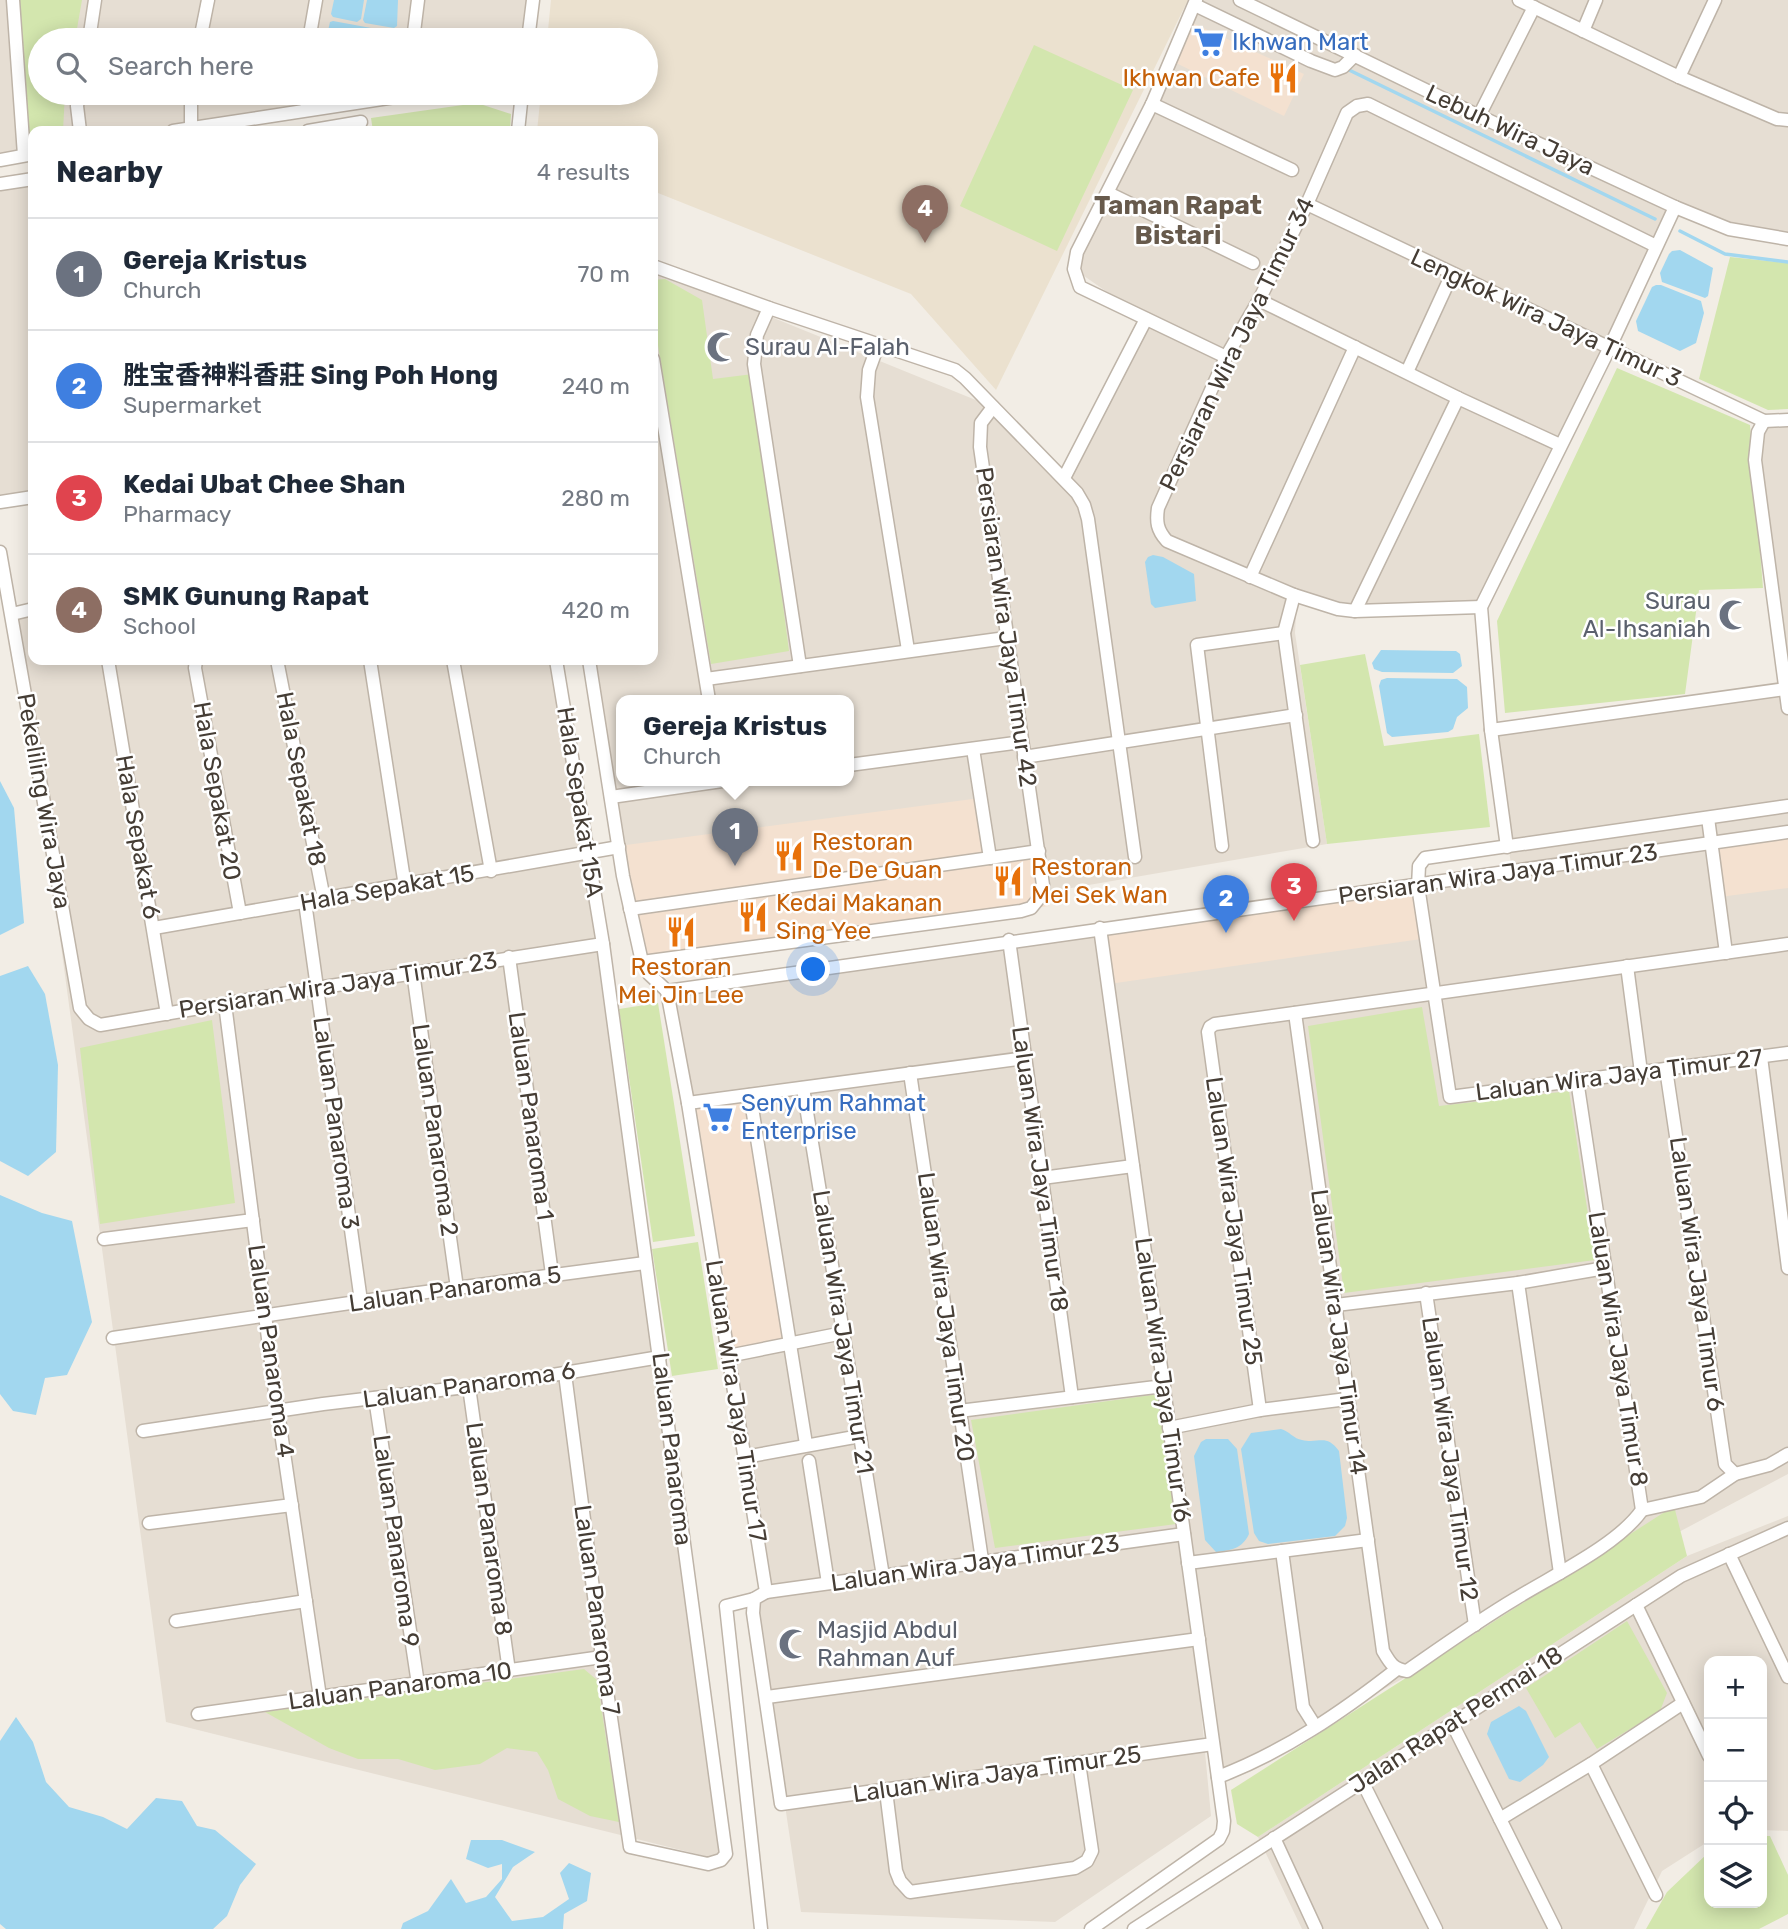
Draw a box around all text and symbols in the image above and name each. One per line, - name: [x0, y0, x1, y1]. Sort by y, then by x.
- supermarket icon: Ikhwan Mart: [1192, 25, 1226, 59]
- search box: [28, 28, 658, 105]
- place label: Ikhwan Mart: [1232, 28, 1369, 56]
- icon: search: [52, 48, 90, 86]
- text: Search here: [108, 51, 254, 82]
- restaurant icon: Ikhwan Cafe: [1266, 61, 1300, 95]
- place label: Ikhwan Cafe: [1122, 64, 1260, 92]
- street label: Lebuh Wira Jaya: [1421, 79, 1599, 181]
- text: Nearby: [56, 154, 163, 190]
- text: 4 results: [537, 158, 630, 186]
- pin: 4: [902, 185, 948, 243]
- district label: Taman Rapat Bistari: [1094, 190, 1262, 251]
- street label: Persiaran Wira Jaya Timur 34: [1154, 193, 1320, 495]
- street label: Lengkok Wira Jaya Timur 3: [1406, 243, 1686, 393]
- text: Gereja Kristus: [123, 245, 307, 276]
- text: 1: [73, 260, 85, 288]
- text: 70 m: [578, 260, 630, 288]
- text: Church: [123, 276, 201, 304]
- mosque icon: Surau Al-Falah: [705, 330, 739, 364]
- place label: Surau Al-Falah: [745, 333, 910, 361]
- text: 胜宝香神料香莊 Sing Poh Hong: [123, 360, 498, 391]
- text: 2: [72, 372, 86, 400]
- text: 240 m: [562, 372, 630, 400]
- text: Supermarket: [123, 391, 261, 419]
- street label: Persiaran Wira Jaya Timur 42: [970, 465, 1042, 789]
- text: Kedai Ubat Chee Shan: [123, 469, 406, 500]
- text: 3: [71, 484, 87, 512]
- text: 280 m: [561, 484, 630, 512]
- text: Pharmacy: [123, 500, 231, 528]
- text: SMK Gunung Rapat: [123, 581, 369, 612]
- place label: Surau Al-Ihsaniah: [1583, 587, 1711, 643]
- text: 4: [71, 596, 87, 624]
- text: 420 m: [562, 596, 630, 624]
- mosque icon: Surau Al-Ihsaniah: [1717, 598, 1751, 632]
- text: School: [123, 612, 196, 640]
- street label: Hala Sepakat 18: [270, 689, 332, 869]
- street label: Pekeliling Wira Jaya: [11, 691, 77, 911]
- popup: [616, 695, 854, 786]
- street label: Hala Sepakat 20: [187, 699, 247, 883]
- street label: Hala Sepakat 15A: [551, 705, 609, 899]
- text: Gereja Kristus: [643, 711, 827, 742]
- text: Church: [643, 742, 721, 770]
- street label: Hala Sepakat 6: [110, 753, 166, 921]
- pin: 1: [712, 808, 758, 866]
- place label: Restoran De De Guan: [812, 828, 942, 884]
- street label: Persiaran Wira Jaya Timur 23: [1337, 838, 1659, 910]
- restaurant icon: Restoran De De Guan: [772, 839, 806, 873]
- place label: Restoran Mei Sek Wan: [1031, 853, 1168, 909]
- street label: Hala Sepakat 15: [298, 859, 476, 917]
- pin: 3: [1271, 863, 1317, 921]
- restaurant icon: Restoran Mei Sek Wan: [991, 864, 1025, 898]
- pin: 2: [1203, 875, 1249, 933]
- place label: Kedai Makanan Sing Yee: [776, 889, 942, 945]
- restaurant icon: Kedai Makanan Sing Yee: [736, 900, 770, 934]
- restaurant icon: Restoran Mei Jin Lee: [664, 915, 698, 949]
- street label: Persiaran Wira Jaya Timur 23: [177, 946, 499, 1024]
- your location: [796, 952, 830, 986]
- place label: Restoran Mei Jin Lee: [618, 953, 744, 1009]
- street label: Laluan Panaroma 1: [503, 1010, 559, 1222]
- street label: Laluan Panaroma 3: [307, 1015, 365, 1231]
- street label: Laluan Panaroma 2: [406, 1022, 464, 1238]
- street label: Laluan Wira Jaya Timur 18: [1006, 1024, 1074, 1314]
- street label: Laluan Wira Jaya Timur 27: [1474, 1043, 1764, 1107]
- street label: Laluan Wira Jaya Timur 25: [1200, 1075, 1268, 1367]
- place label: Senyum Rahmat Enterprise: [741, 1089, 926, 1145]
- supermarket icon: Senyum Rahmat Enterprise: [701, 1100, 735, 1134]
- street label: Laluan Wira Jaya Timur 6: [1664, 1135, 1730, 1413]
- street label: Laluan Wira Jaya Timur 20: [912, 1170, 980, 1464]
- street label: Laluan Wira Jaya Timur 21: [807, 1188, 879, 1476]
- street label: Laluan Wira Jaya Timur 14: [1305, 1188, 1373, 1477]
- street label: Laluan Wira Jaya Timur 8: [1582, 1210, 1654, 1488]
- street label: Laluan Wira Jaya Timur 16: [1129, 1236, 1197, 1524]
- street label: Laluan Panaroma 4: [242, 1243, 300, 1459]
- street label: Laluan Wira Jaya Timur 17: [700, 1258, 772, 1544]
- street label: Laluan Panaroma 5: [347, 1260, 563, 1318]
- street label: Laluan Wira Jaya Timur 12: [1416, 1315, 1484, 1603]
- street label: Laluan Panaroma: [646, 1351, 698, 1547]
- street label: Laluan Panaroma 6: [361, 1356, 577, 1414]
- street label: Laluan Panaroma 8: [460, 1420, 518, 1638]
- street label: Laluan Panaroma 9: [367, 1433, 425, 1649]
- street label: Laluan Panaroma 7: [568, 1503, 626, 1717]
- street label: Laluan Wira Jaya Timur 23: [829, 1529, 1121, 1597]
- place label: Masjid Abdul Rahman Auf: [817, 1616, 958, 1672]
- mosque icon: Masjid Abdul Rahman Auf: [777, 1627, 811, 1661]
- street label: Jalan Rapat Permai 18: [1344, 1640, 1568, 1800]
- street label: Laluan Panaroma 10: [286, 1656, 514, 1716]
- map controls: [1704, 1656, 1767, 1908]
- button: +: [1704, 1656, 1767, 1719]
- button: −: [1704, 1719, 1767, 1782]
- street label: Laluan Wira Jaya Timur 25: [851, 1740, 1143, 1808]
- button: locate: [1704, 1782, 1767, 1845]
- button: layers: [1704, 1845, 1767, 1908]

